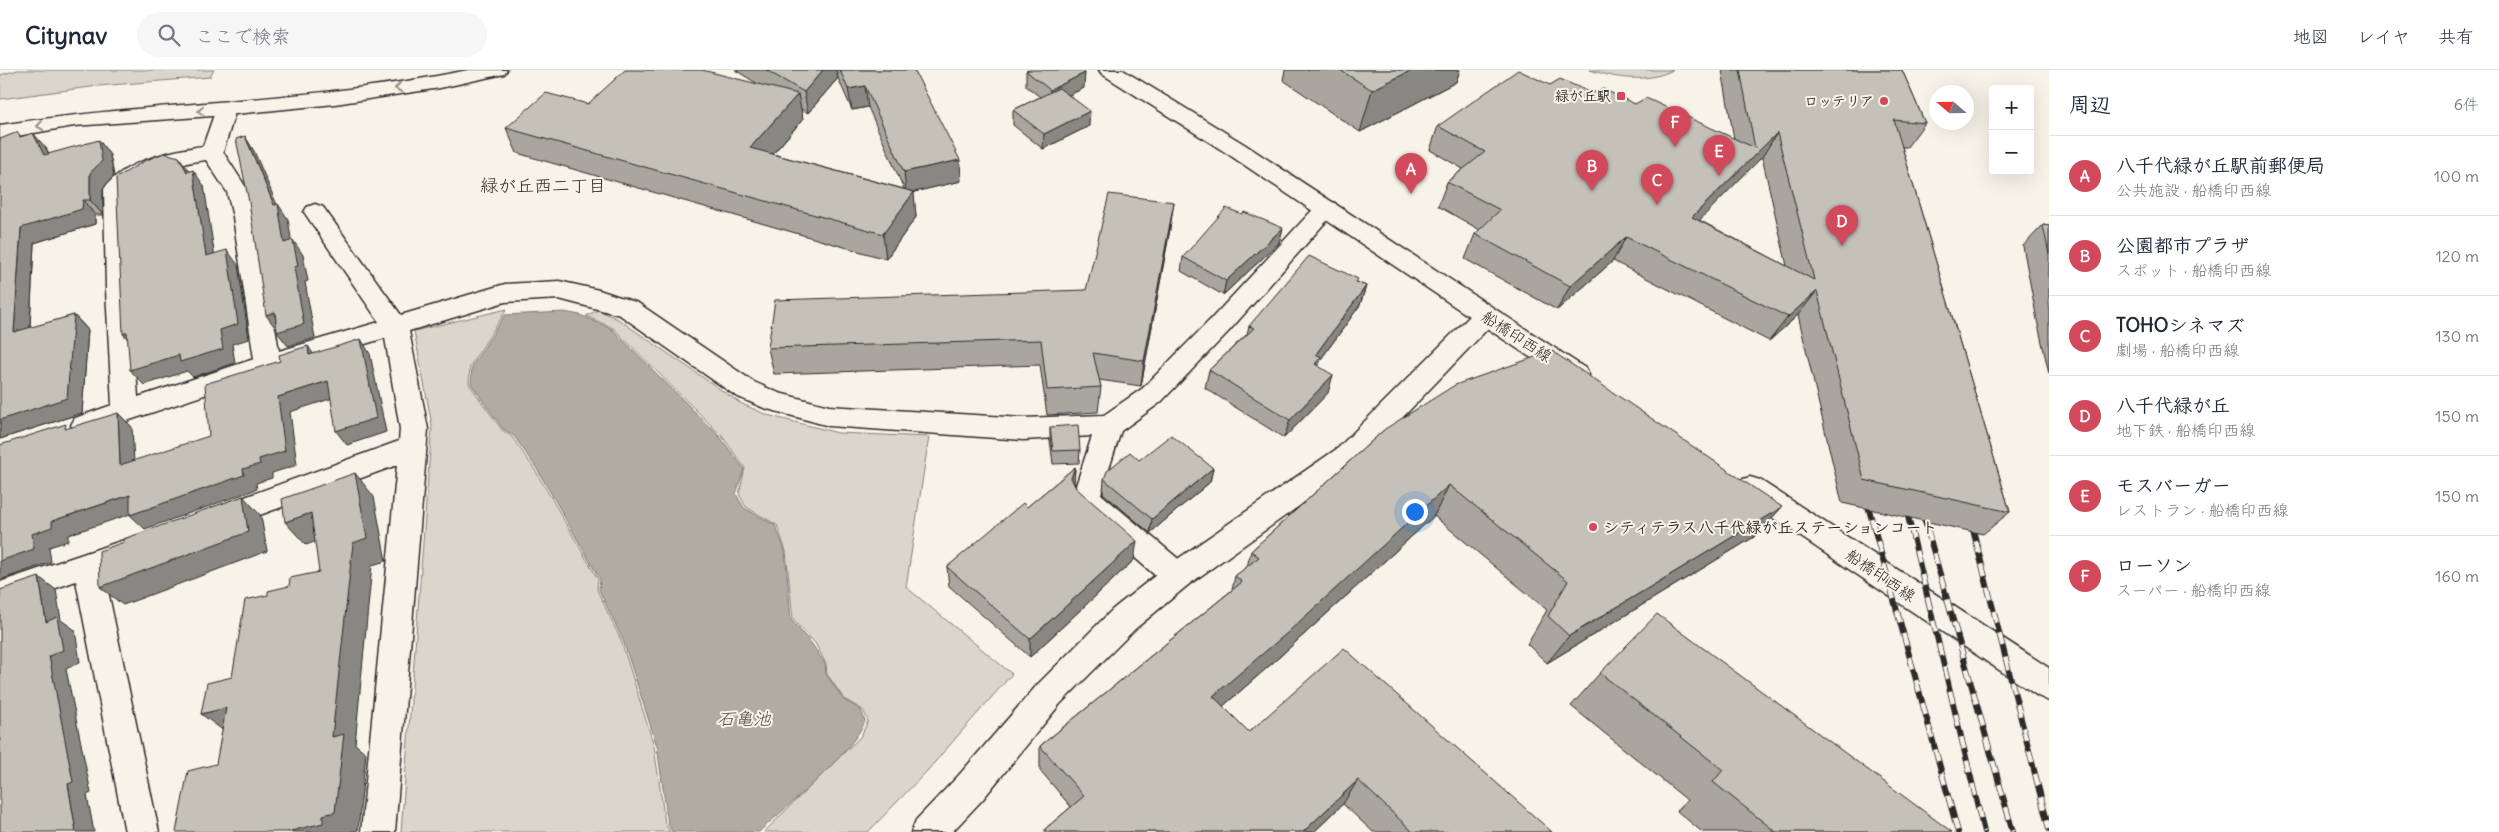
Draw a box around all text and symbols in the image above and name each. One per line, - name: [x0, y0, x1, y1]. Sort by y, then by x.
- search box: [137, 12, 487, 57]
- text: Citynav: [25, 20, 107, 50]
- icon: search: [155, 21, 183, 49]
- text: ここで検索: [195, 24, 290, 48]
- text: 地図: [2293, 25, 2329, 48]
- text: レイヤ: [2357, 25, 2410, 48]
- text: 共有: [2438, 25, 2474, 48]
- one-way arrow: [393, 83, 402, 93]
- north arrow: [1929, 85, 1974, 130]
- map controls: [1989, 85, 2034, 175]
- button: +: [1989, 85, 2034, 130]
- place label: 緑が丘駅: [1555, 87, 1611, 105]
- marker: 緑が丘駅: [1615, 90, 1627, 102]
- text: 周辺: [2069, 91, 2111, 118]
- place label: ロッテリア: [1804, 92, 1874, 110]
- text: 6件: [2454, 94, 2479, 114]
- marker: ロッテリア: [1878, 95, 1890, 107]
- one-way arrow: [197, 105, 205, 116]
- pin: F: [1659, 106, 1691, 147]
- one-way arrow: [35, 120, 44, 130]
- button: −: [1989, 130, 2034, 175]
- pin: E: [1703, 135, 1735, 176]
- pin: B: [1576, 150, 1608, 191]
- pin: A: [1395, 153, 1427, 194]
- text: 八千代緑が丘駅前郵便局: [2116, 153, 2325, 177]
- pin: C: [1641, 164, 1673, 205]
- text: A: [2080, 166, 2090, 186]
- text: 100 m: [2434, 166, 2479, 186]
- district label: 緑が丘西二丁目: [480, 174, 606, 197]
- text: 公共施設 · 船橋印西線: [2116, 180, 2271, 200]
- pin: D: [1826, 205, 1858, 246]
- text: 公園都市プラザ: [2116, 233, 2249, 257]
- text: B: [2080, 246, 2090, 266]
- text: 120 m: [2436, 246, 2479, 266]
- text: スポット · 船橋印西線: [2116, 260, 2271, 280]
- street label: 船橋印西線: [1478, 306, 1556, 366]
- text: TOHOシネマズ: [2116, 313, 2244, 337]
- text: C: [2080, 326, 2090, 346]
- text: 130 m: [2435, 326, 2479, 346]
- text: 劇場 · 船橋印西線: [2116, 340, 2239, 360]
- text: 八千代緑が丘: [2116, 393, 2230, 417]
- text: D: [2079, 406, 2091, 426]
- text: 150 m: [2435, 406, 2479, 426]
- text: 地下鉄 · 船橋印西線: [2116, 420, 2255, 440]
- text: モスバーガー: [2116, 473, 2230, 497]
- text: E: [2080, 486, 2090, 506]
- text: 150 m: [2435, 486, 2479, 506]
- your location: [1402, 499, 1428, 525]
- text: レストラン · 船橋印西線: [2116, 500, 2288, 520]
- place label: シティテラス八千代緑が丘ステーションコート: [1603, 517, 1937, 537]
- marker: シティテラス八千代緑が丘ステーションコート: [1587, 521, 1599, 533]
- street label: 船橋印西線: [1842, 544, 1920, 606]
- text: ローソン: [2116, 553, 2192, 577]
- text: F: [2080, 566, 2090, 586]
- text: 160 m: [2435, 566, 2479, 586]
- text: スーパー · 船橋印西線: [2116, 580, 2271, 600]
- water label: 石亀池: [717, 707, 772, 730]

